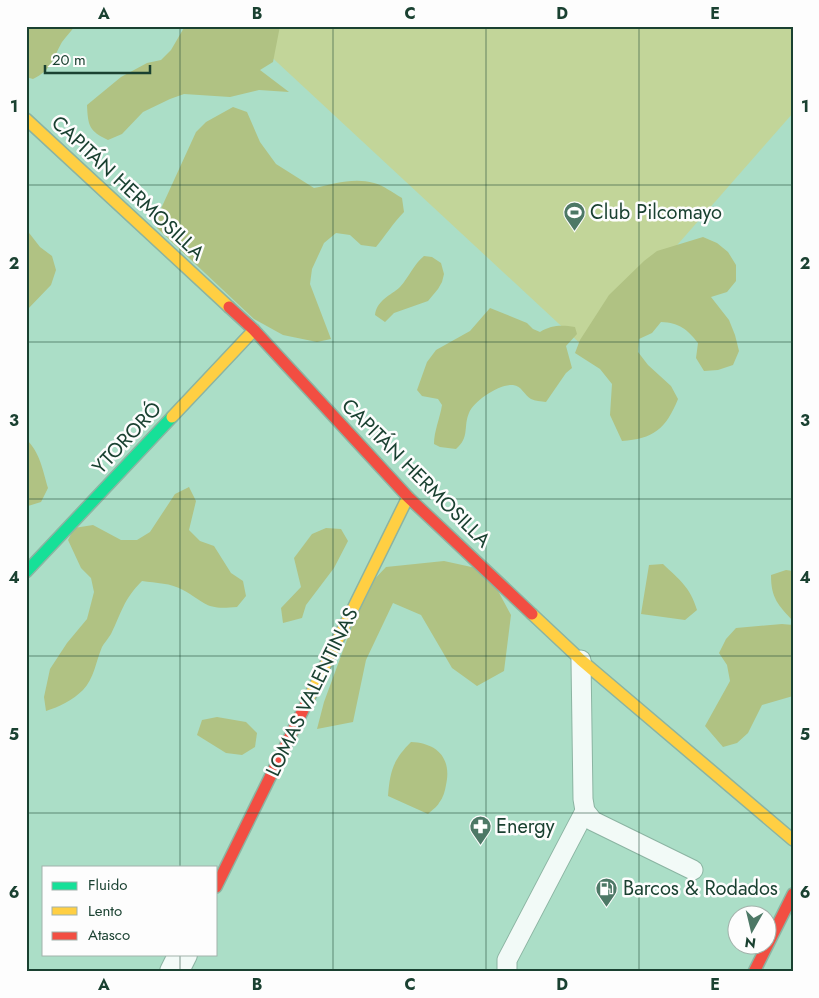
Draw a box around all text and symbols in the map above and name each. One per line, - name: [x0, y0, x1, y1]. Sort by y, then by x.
- text: A: [97, 2, 110, 25]
- text: B: [252, 2, 262, 25]
- text: C: [404, 2, 416, 25]
- text: D: [556, 2, 568, 25]
- text: E: [710, 2, 720, 25]
- scale bar: [45, 42, 150, 74]
- text: 20 m: [52, 49, 86, 71]
- text: 1: [10, 95, 18, 118]
- text: 1: [801, 95, 809, 118]
- street label: CAPITÁN HERMOSILLA: [45, 109, 212, 268]
- place label: Club Pilcomayo: [590, 198, 722, 227]
- sports icon: Club Pilcomayo: [562, 200, 586, 231]
- text: 2: [9, 252, 19, 275]
- text: 2: [800, 252, 810, 275]
- street label: CAPITÁN HERMOSILLA: [335, 392, 498, 555]
- street label: YTORORÓ: [86, 395, 168, 481]
- text: 3: [9, 409, 19, 432]
- text: 3: [800, 409, 810, 432]
- text: 4: [8, 566, 20, 589]
- text: 4: [799, 566, 811, 589]
- street label: LOMAS VALENTINAS: [259, 603, 365, 781]
- text: 5: [9, 723, 19, 746]
- text: 5: [800, 723, 810, 746]
- place label: Energy: [496, 812, 555, 841]
- pharmacy icon: Energy: [468, 814, 492, 845]
- legend: [42, 866, 218, 956]
- text: Fluido: [88, 874, 127, 896]
- place label: Barcos & Rodados: [623, 874, 778, 903]
- fuel station icon: Barcos & Rodados: [595, 876, 619, 907]
- text: 6: [9, 881, 19, 904]
- text: 6: [800, 881, 810, 904]
- text: Lento: [88, 900, 122, 922]
- north arrow: [726, 906, 776, 956]
- text: Atasco: [88, 924, 130, 946]
- text: N: [743, 932, 757, 954]
- text: A: [97, 973, 110, 996]
- text: B: [252, 973, 262, 996]
- text: C: [404, 973, 416, 996]
- text: D: [556, 973, 568, 996]
- text: E: [710, 973, 720, 996]

